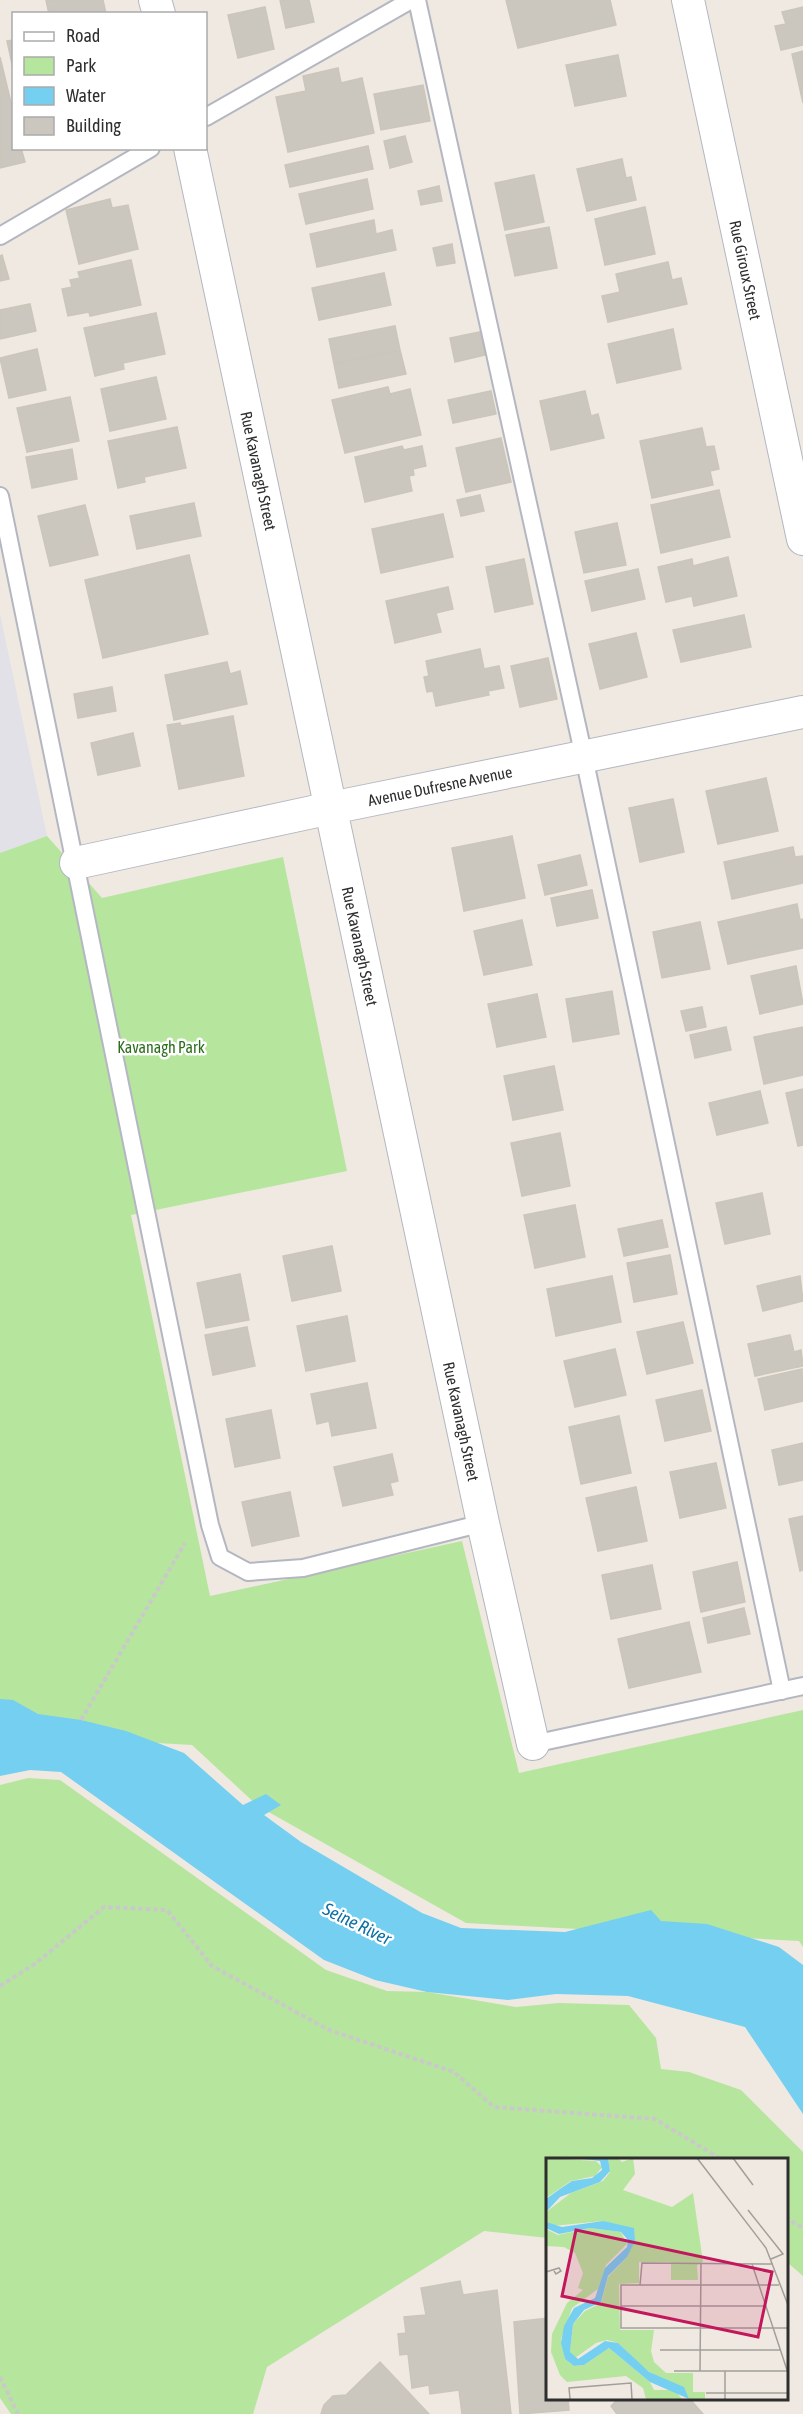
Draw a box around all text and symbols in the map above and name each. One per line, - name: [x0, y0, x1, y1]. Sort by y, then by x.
- legend: [12, 12, 207, 150]
- text: Road: [66, 25, 100, 46]
- text: Park: [66, 55, 96, 76]
- text: Water: [66, 85, 106, 106]
- text: Building: [66, 115, 121, 136]
- street label: Rue Giroux Street: [726, 219, 765, 322]
- street label: Rue Kavanagh Street: [237, 410, 280, 532]
- street label: Avenue Dufresne Avenue: [366, 762, 514, 809]
- street label: Rue Kavanagh Street: [339, 885, 382, 1008]
- park label: Kavanagh Park: [117, 1038, 205, 1057]
- street label: Rue Kavanagh Street: [440, 1360, 483, 1483]
- water label: Seine River: [319, 1898, 395, 1949]
- inset map: [546, 2158, 788, 2399]

